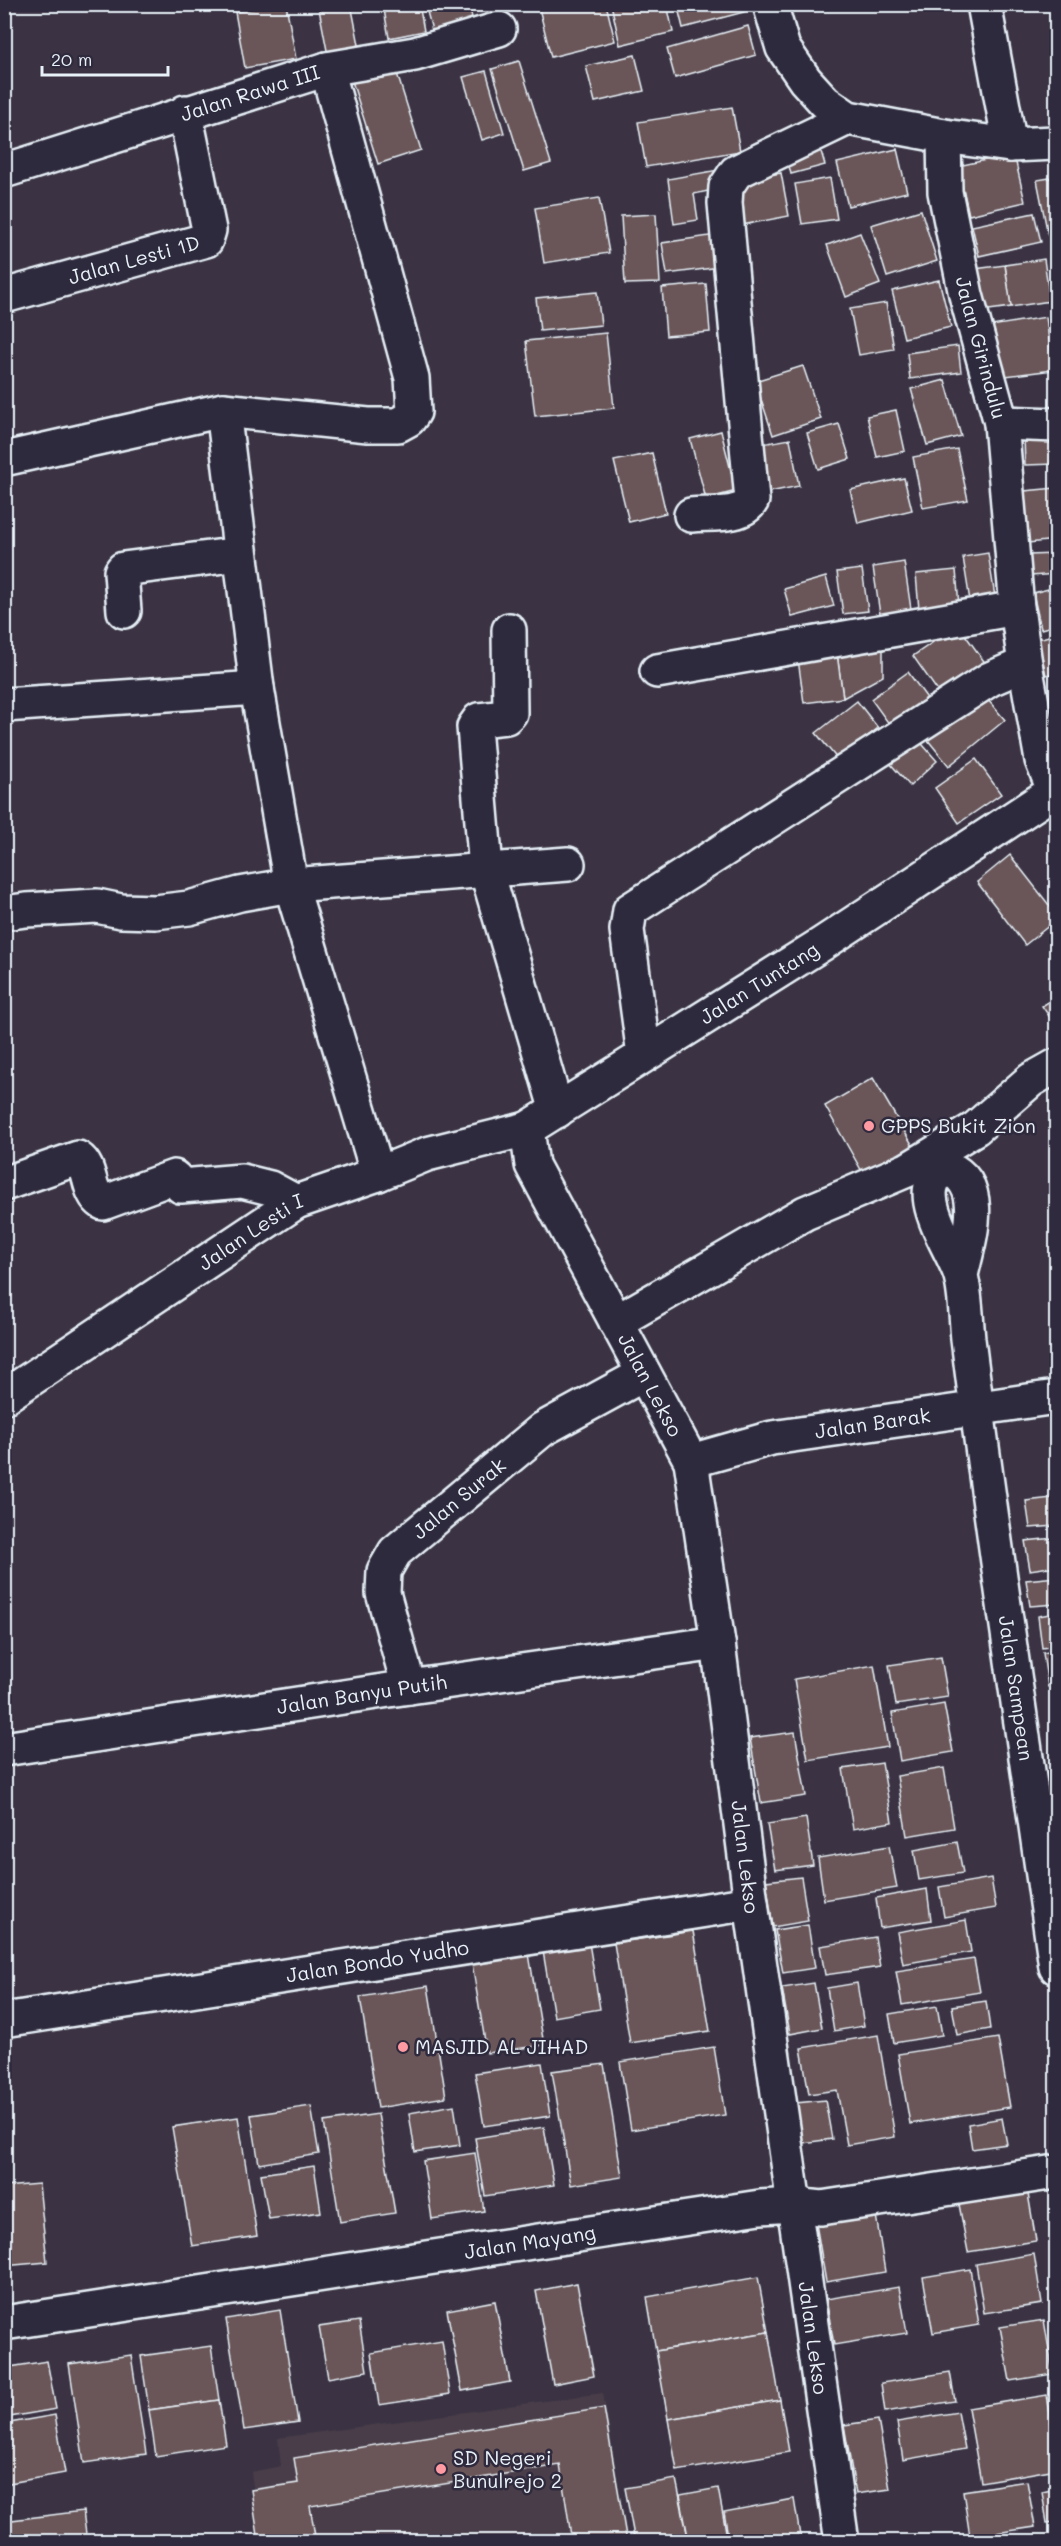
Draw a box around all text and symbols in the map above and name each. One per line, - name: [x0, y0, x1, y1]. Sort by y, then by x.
- scale bar: [42, 39, 168, 77]
- text: 20 m: [51, 47, 92, 71]
- street label: Jalan Rawa III: [177, 58, 323, 127]
- street label: Jalan Lesti 1D: [65, 228, 202, 290]
- street label: Jalan Girindulu: [951, 274, 1013, 422]
- street label: Jalan Tuntang: [694, 935, 823, 1030]
- place label: GPPS Bukit Zion: [881, 1112, 1036, 1138]
- marker: GPPS Bukit Zion: [862, 1119, 876, 1133]
- street label: Jalan Lesti I: [193, 1187, 306, 1276]
- street label: Jalan Lekso: [613, 1328, 689, 1441]
- street label: Jalan Barak: [813, 1401, 932, 1444]
- street label: Jalan Surak: [406, 1451, 511, 1544]
- street label: Jalan Sampean: [994, 1614, 1040, 1762]
- street label: Jalan Banyu Putih: [275, 1668, 448, 1719]
- street label: Jalan Lekso: [726, 1799, 766, 1915]
- street label: Jalan Bondo Yudho: [284, 1933, 471, 1988]
- place label: MASJID AL JIHAD: [415, 2033, 588, 2059]
- marker: MASJID AL JIHAD: [396, 2040, 410, 2054]
- street label: Jalan Mayang: [462, 2218, 597, 2264]
- street label: Jalan Lekso: [793, 2280, 835, 2396]
- place label: SD Negeri Bunulrejo 2: [453, 2444, 562, 2493]
- marker: SD Negeri Bunulrejo 2: [434, 2462, 448, 2476]

